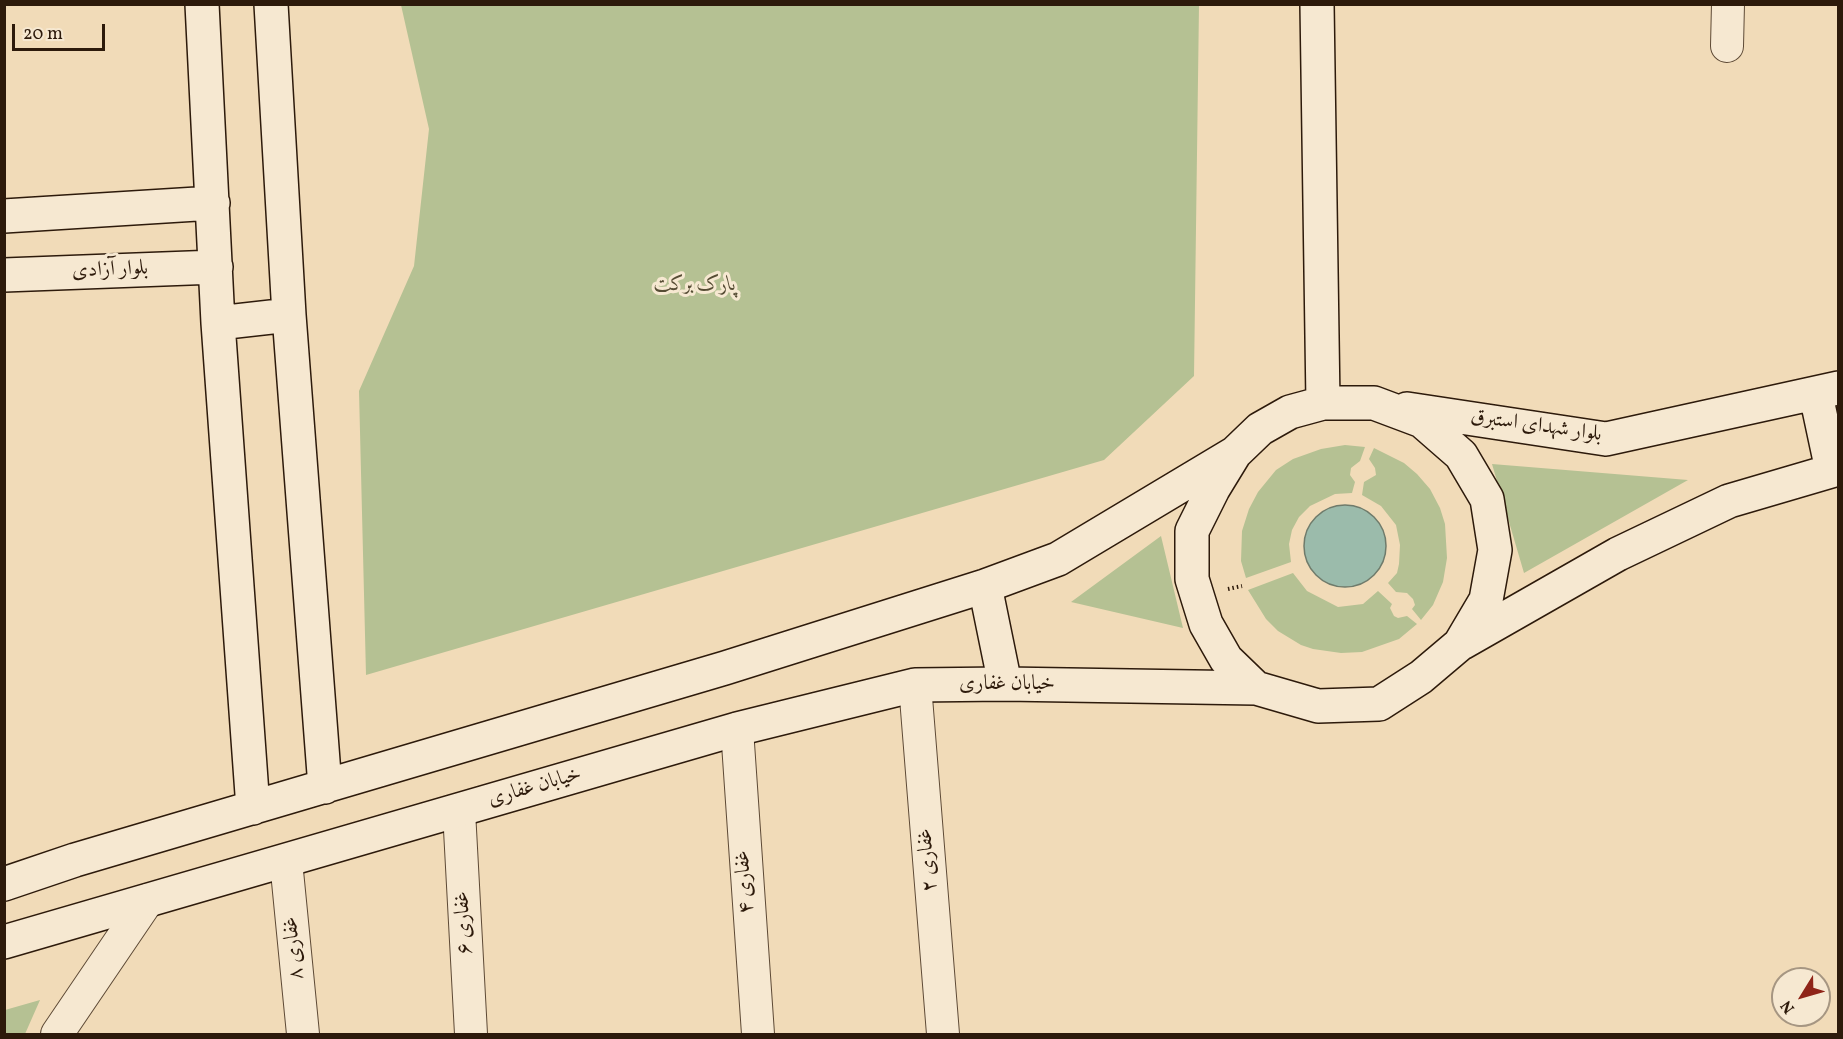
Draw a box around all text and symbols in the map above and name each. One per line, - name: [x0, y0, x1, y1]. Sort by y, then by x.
- scale bar: [15, 12, 108, 50]
- text: 20 m: [23, 22, 63, 47]
- street label: بلوار آزادی: [72, 257, 148, 285]
- park label: پارک برکت: [654, 273, 736, 299]
- street label: بلوار شهدای استبرق: [1469, 405, 1603, 449]
- street label: خیابان غفاری: [959, 672, 1055, 698]
- street label: خیابان غفاری: [485, 763, 585, 813]
- street label: غفاری ۲: [914, 827, 944, 893]
- street label: غفاری ۴: [731, 849, 761, 915]
- street label: غفاری ۶: [451, 891, 479, 955]
- street label: غفاری ۸: [279, 915, 311, 981]
- north arrow: [1771, 967, 1831, 1027]
- text: N: [1776, 995, 1801, 1018]

